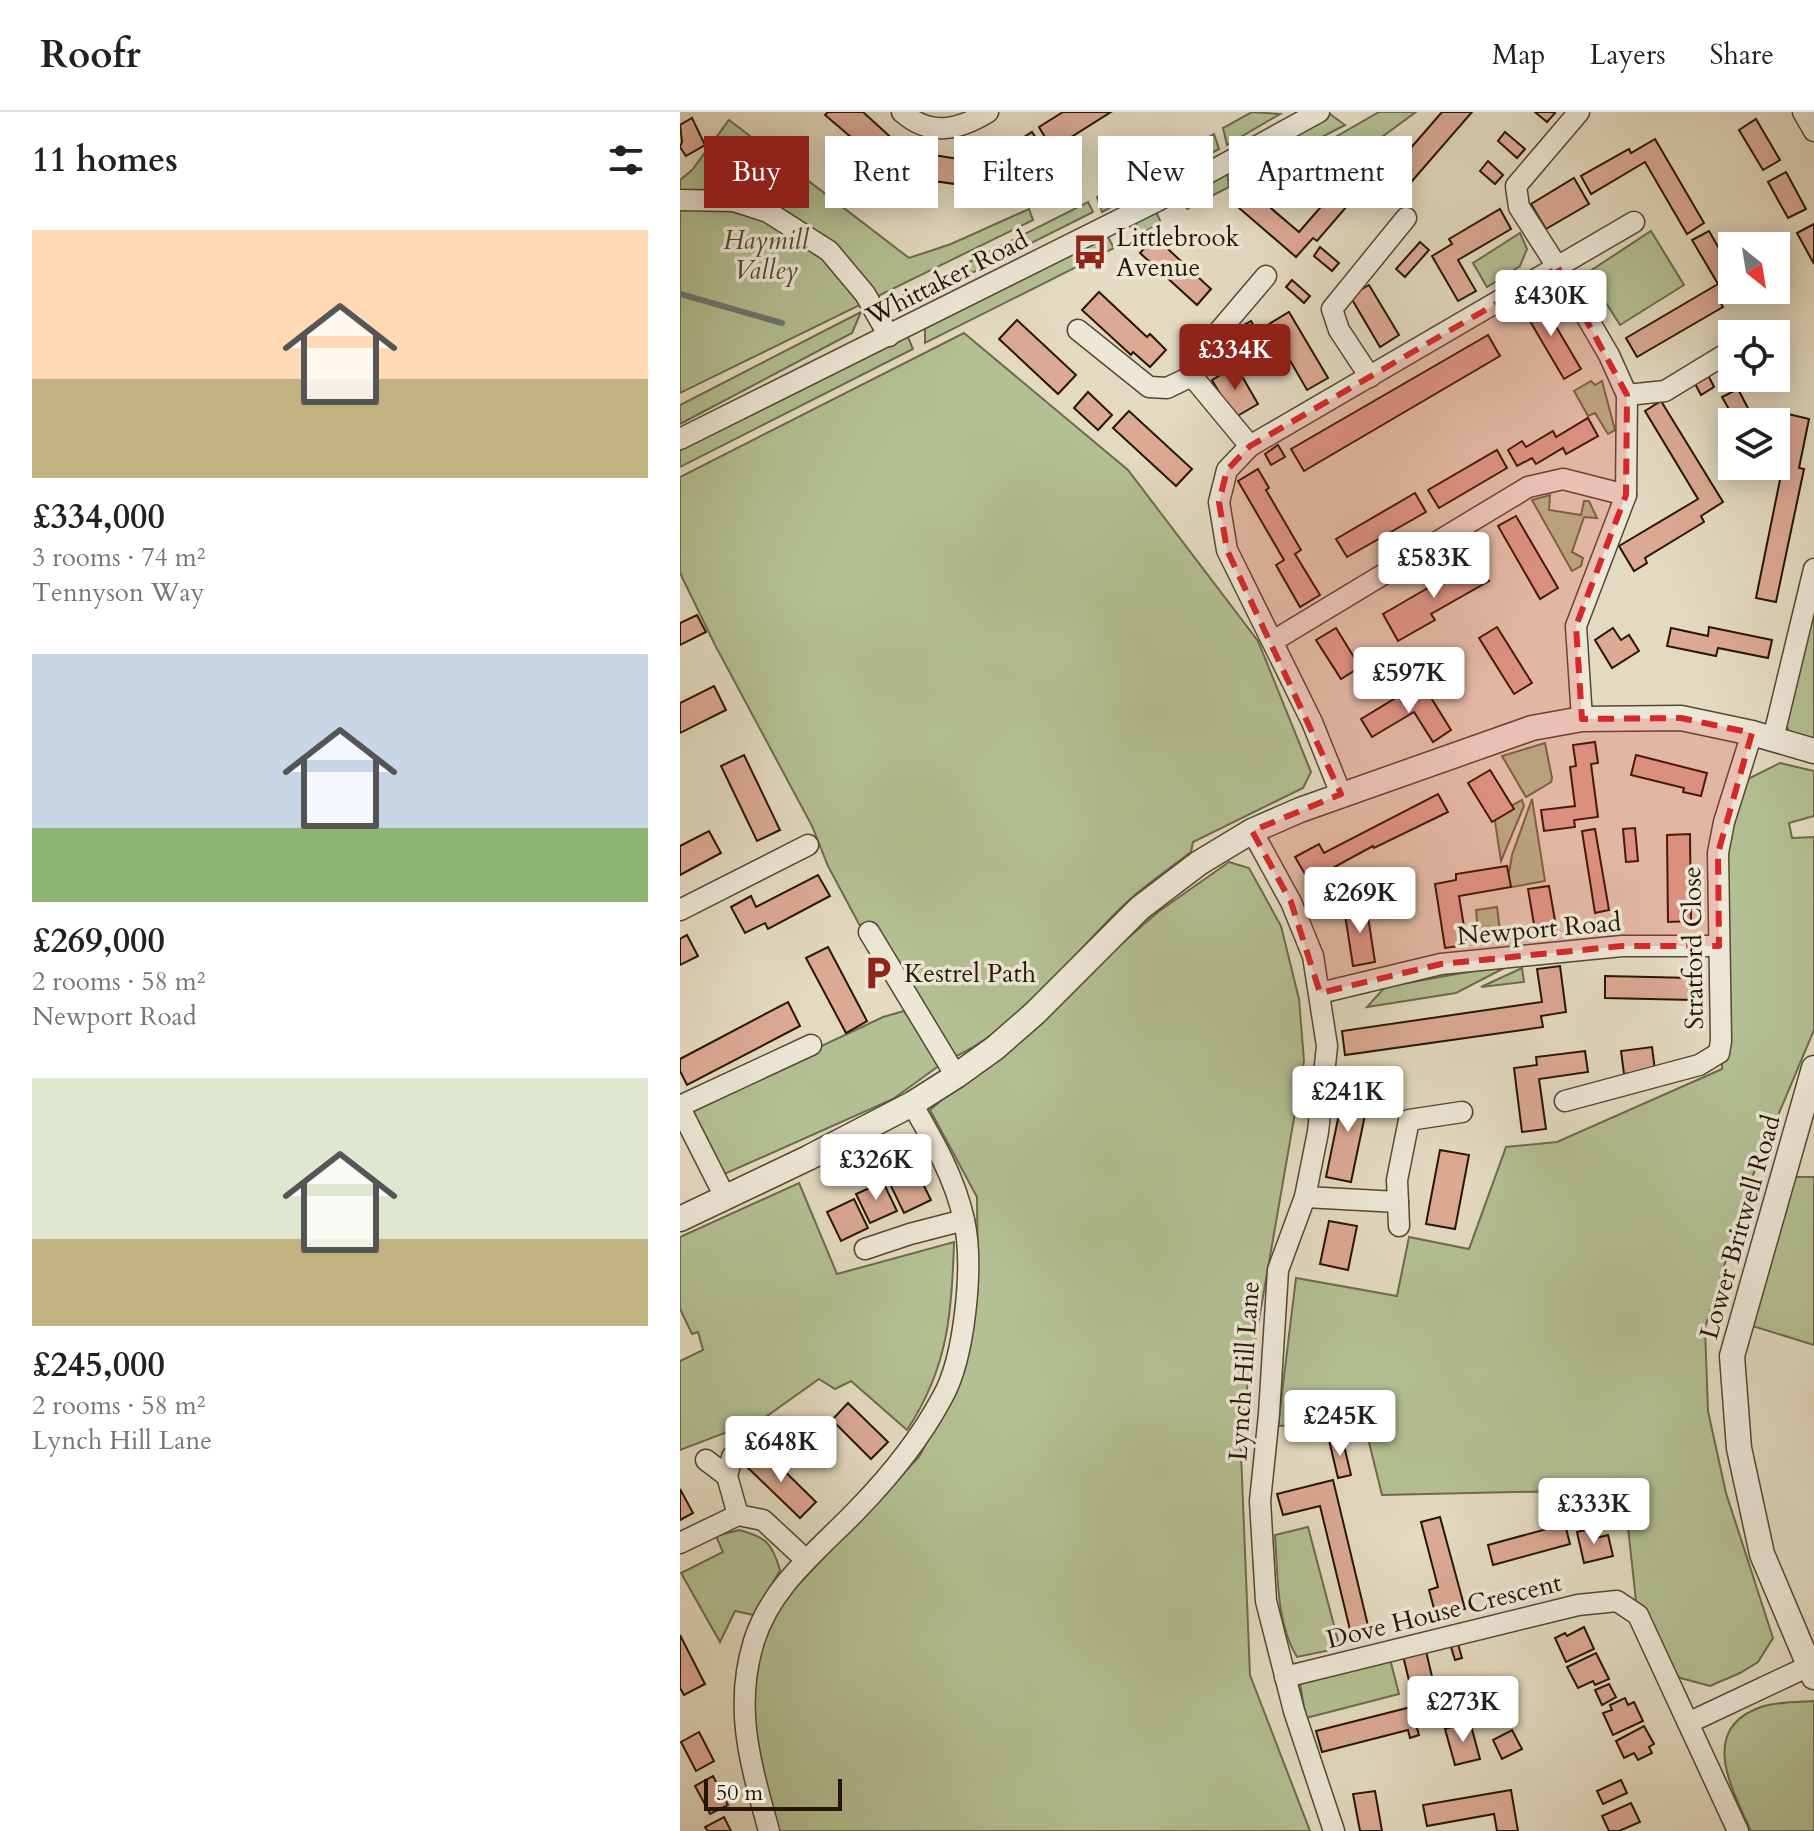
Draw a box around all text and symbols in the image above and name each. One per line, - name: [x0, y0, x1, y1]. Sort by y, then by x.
- text: Roofr: [40, 29, 141, 81]
- text: Map: [1492, 36, 1545, 74]
- text: Layers: [1589, 36, 1666, 74]
- text: Share: [1710, 36, 1774, 74]
- chip: Buy: [704, 136, 809, 208]
- chip: Rent: [825, 136, 938, 208]
- chip: Filters: [954, 136, 1082, 208]
- chip: New: [1098, 136, 1213, 208]
- chip: Apartment: [1229, 136, 1412, 208]
- text: 11 homes: [32, 137, 178, 183]
- icon: filters: [604, 138, 648, 182]
- place label: Littlebrook Avenue: [1116, 220, 1239, 285]
- street label: Whittaker Road: [859, 222, 1034, 334]
- park label: Haymill Valley: [723, 223, 810, 288]
- north arrow: [1718, 232, 1790, 304]
- map controls: [1718, 232, 1790, 480]
- bus stop icon: Littlebrook Avenue: [1071, 233, 1109, 271]
- pin: £430K: [1495, 270, 1607, 338]
- text: £430K: [1513, 278, 1589, 313]
- icon: home: [268, 282, 412, 426]
- button: locate: [1718, 320, 1790, 392]
- pin: £334K: [1179, 324, 1291, 392]
- text: £334K: [1197, 332, 1273, 367]
- button: layers: [1718, 408, 1790, 480]
- text: £334,000: [32, 494, 165, 540]
- pin: £583K: [1378, 532, 1490, 600]
- text: 3 rooms · 74 m²: [32, 540, 205, 575]
- text: £583K: [1396, 540, 1472, 575]
- text: Tennyson Way: [32, 575, 204, 610]
- pin: £597K: [1353, 647, 1465, 715]
- text: £597K: [1371, 655, 1447, 690]
- icon: home: [268, 706, 412, 850]
- street label: Stratford Close: [1674, 866, 1712, 1030]
- pin: £269K: [1304, 867, 1416, 935]
- text: £269K: [1322, 875, 1398, 910]
- street label: Newport Road: [1456, 904, 1623, 954]
- text: £269,000: [32, 918, 165, 964]
- parking icon: Kestrel Path: [859, 954, 897, 992]
- place label: Kestrel Path: [904, 956, 1036, 991]
- text: 2 rooms · 58 m²: [32, 964, 205, 999]
- text: Newport Road: [32, 999, 197, 1034]
- pin: £241K: [1292, 1066, 1404, 1134]
- text: £241K: [1310, 1074, 1386, 1109]
- street label: Lower Britwell Road: [1691, 1111, 1789, 1343]
- icon: home: [268, 1130, 412, 1274]
- pin: £326K: [820, 1134, 932, 1202]
- text: £326K: [838, 1142, 914, 1177]
- street label: Lynch Hill Lane: [1220, 1280, 1268, 1462]
- text: £245,000: [32, 1342, 165, 1388]
- text: 2 rooms · 58 m²: [32, 1388, 205, 1423]
- pin: £245K: [1284, 1390, 1396, 1458]
- text: £245K: [1302, 1398, 1378, 1433]
- pin: £648K: [725, 1416, 837, 1484]
- text: Lynch Hill Lane: [32, 1423, 212, 1458]
- text: £648K: [743, 1424, 819, 1459]
- pin: £333K: [1538, 1478, 1650, 1546]
- text: £333K: [1556, 1486, 1632, 1521]
- street label: Dove House Crescent: [1323, 1565, 1565, 1657]
- pin: £273K: [1407, 1676, 1519, 1744]
- text: £273K: [1425, 1684, 1501, 1719]
- scale bar: [704, 1775, 842, 1811]
- text: 50 m: [716, 1778, 763, 1808]

